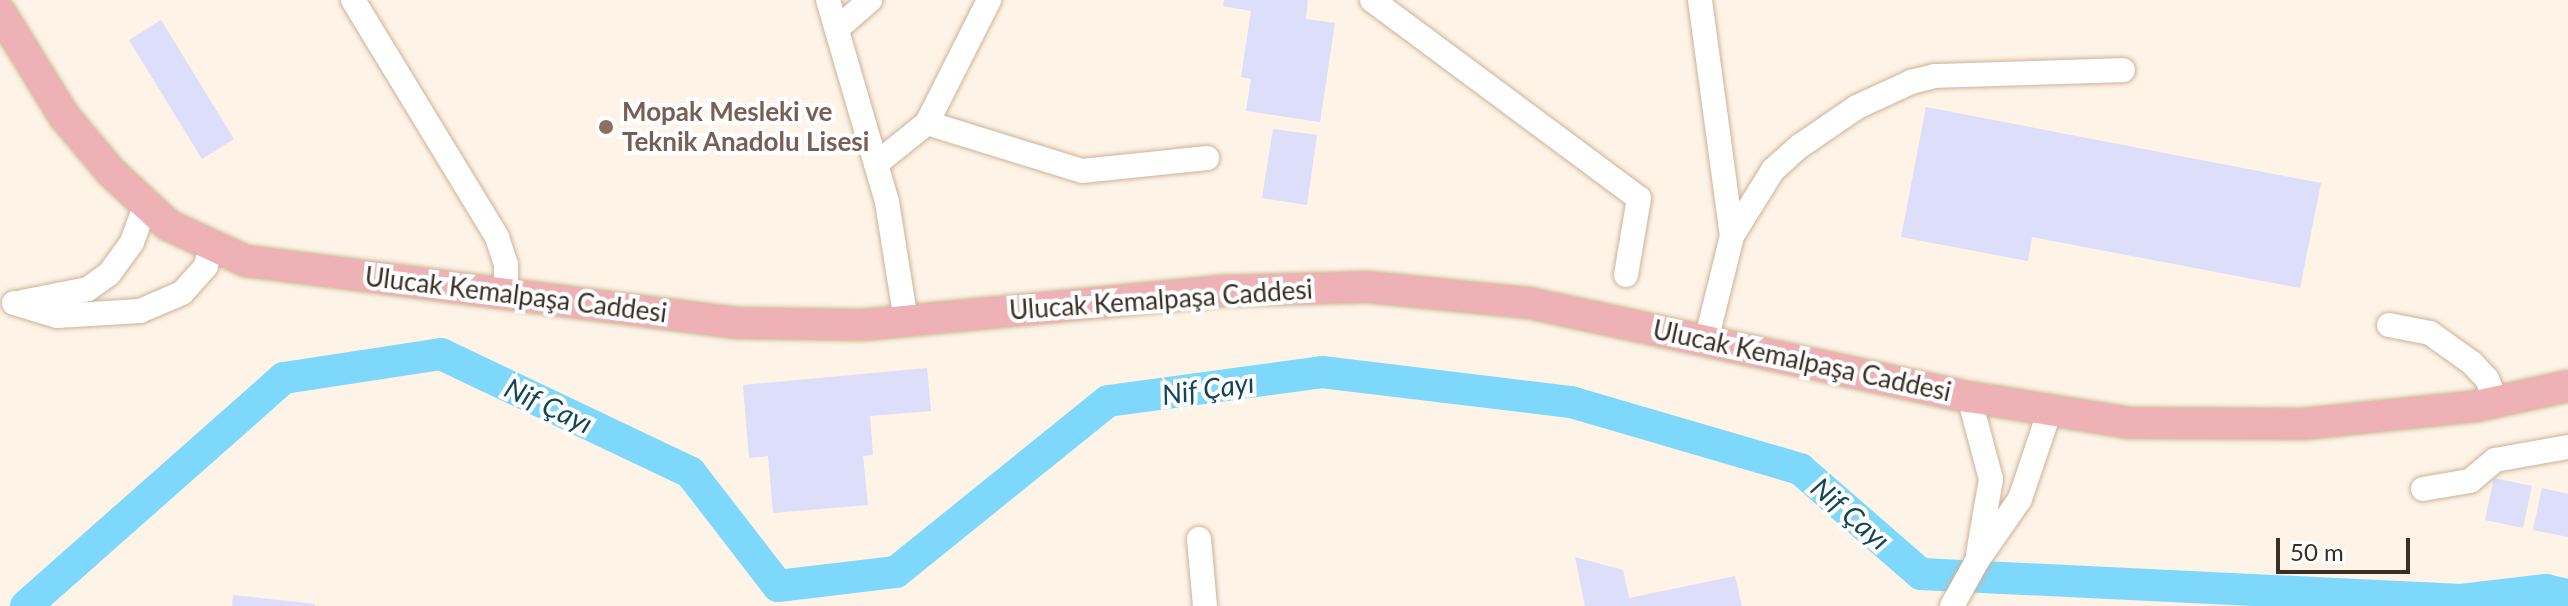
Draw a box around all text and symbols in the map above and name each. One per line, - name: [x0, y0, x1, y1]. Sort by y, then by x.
- place label: Mopak Mesleki ve Teknik Anadolu Lisesi: [622, 96, 870, 158]
- marker: Mopak Mesleki ve Teknik Anadolu Lisesi: [597, 118, 615, 136]
- street label: Ulucak Kemalpaşa Caddesi: [363, 261, 669, 329]
- street label: Ulucak Kemalpaşa Caddesi: [1008, 274, 1314, 326]
- street label: Ulucak Kemalpaşa Caddesi: [1650, 314, 1954, 408]
- water label: Nif Çayı: [1160, 365, 1256, 411]
- water label: Nif Çayı: [500, 370, 598, 440]
- water label: Nif Çayı: [1805, 470, 1897, 556]
- scale bar: [2280, 522, 2414, 572]
- text: 50 m: [2290, 537, 2344, 566]

